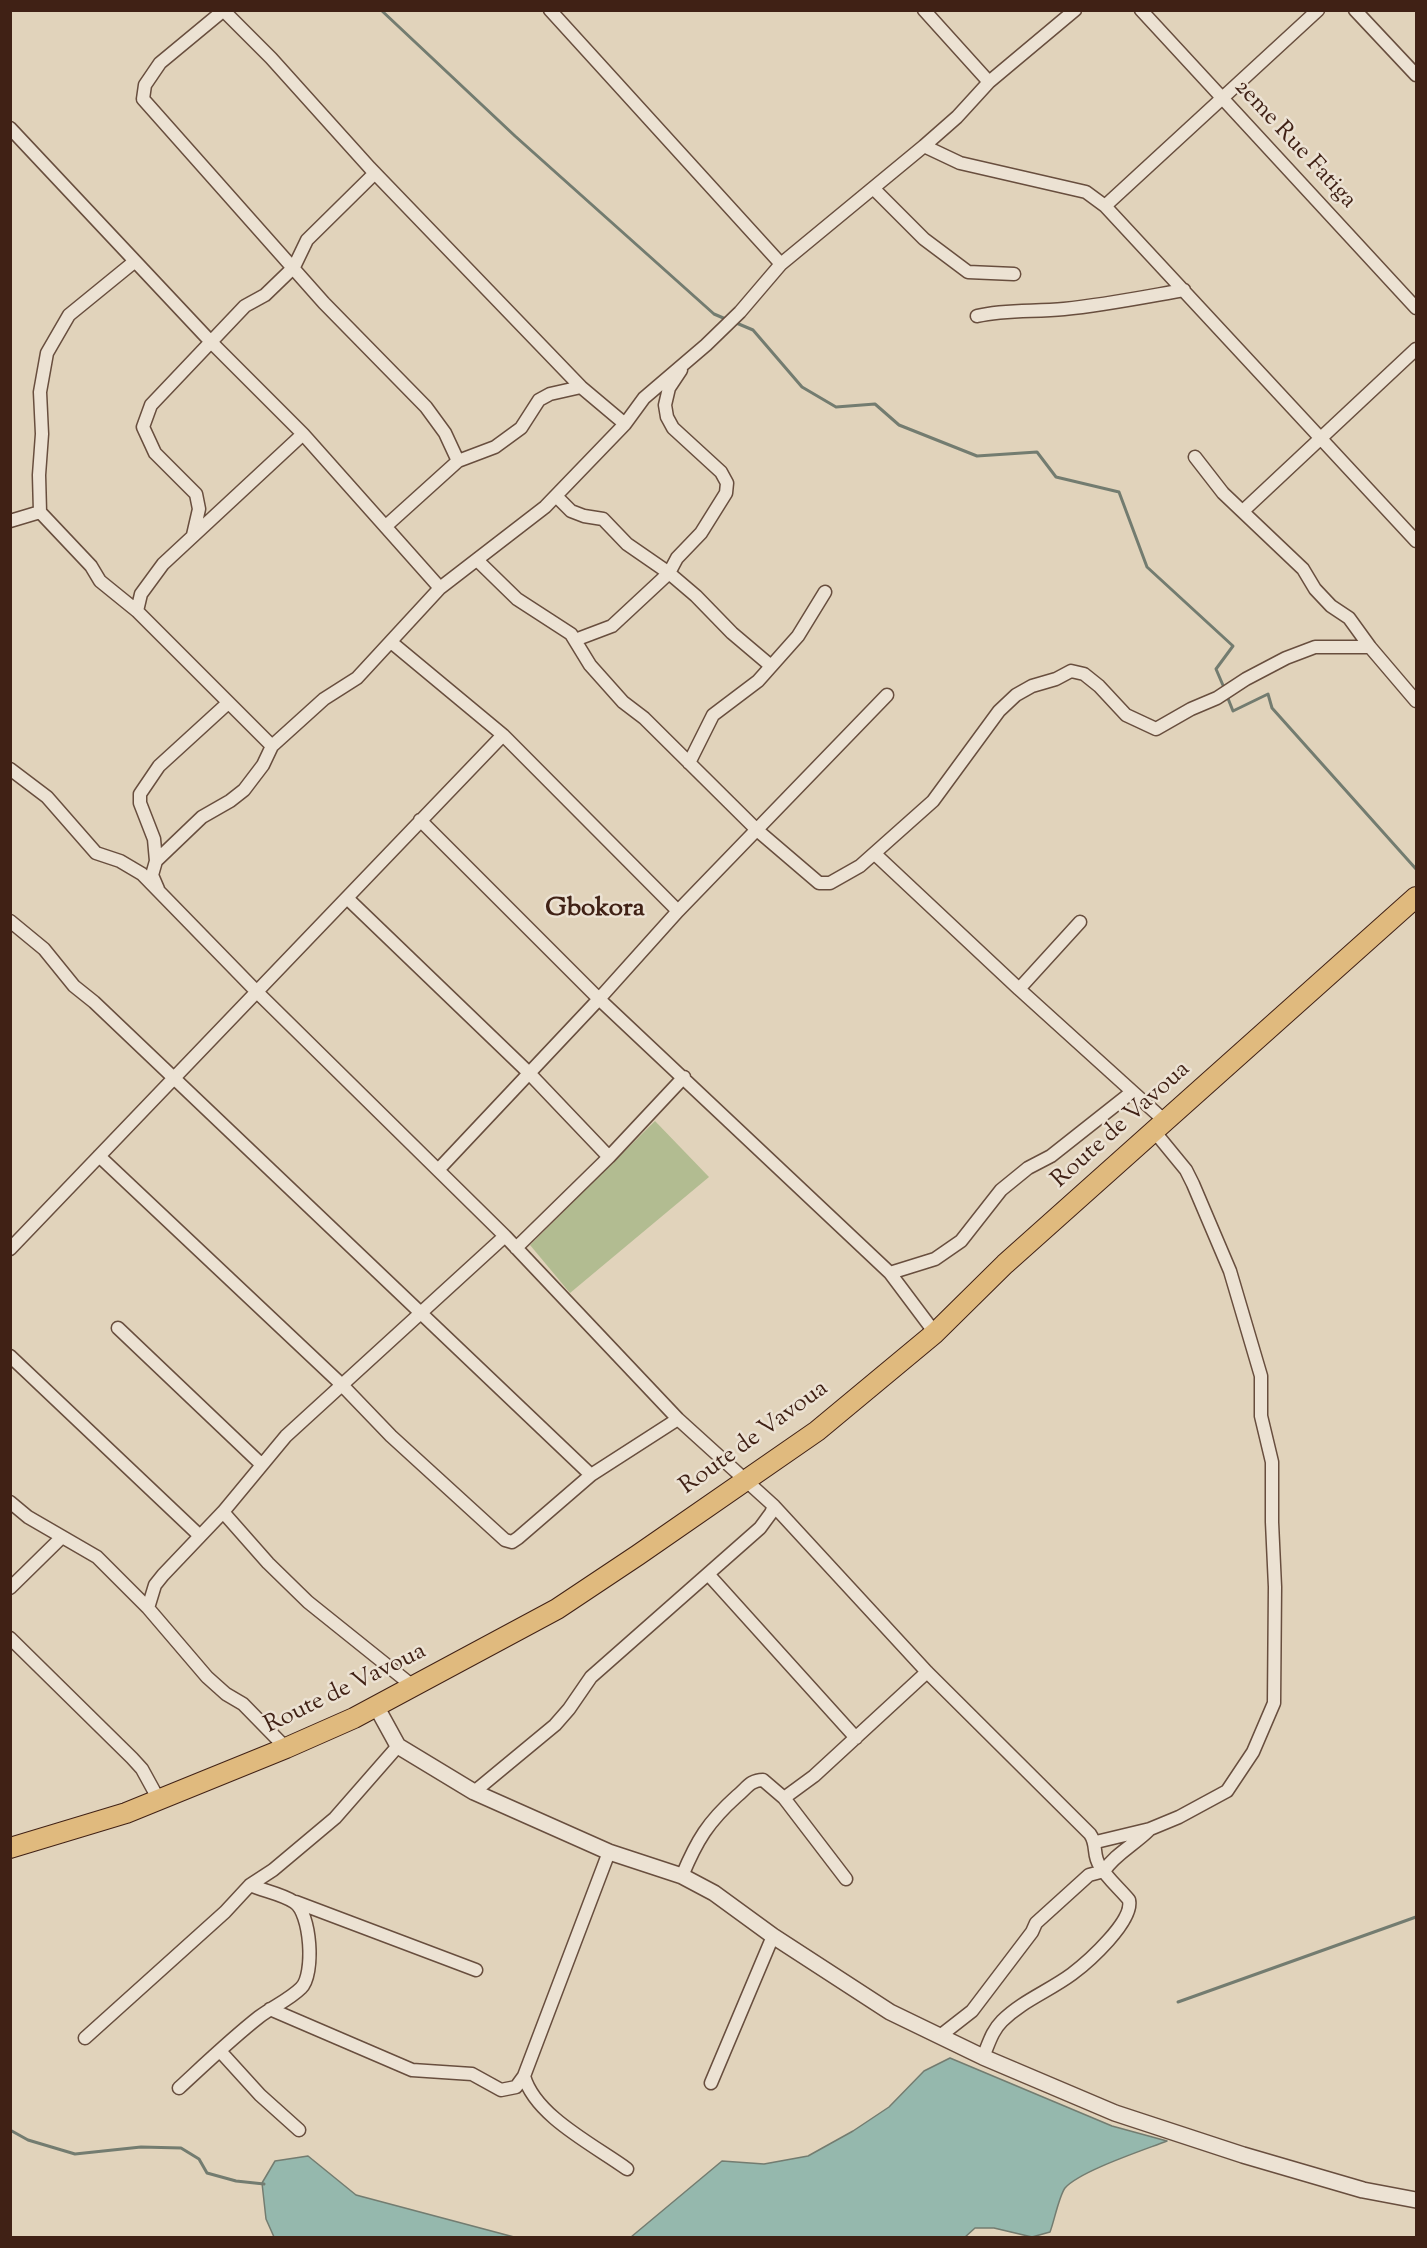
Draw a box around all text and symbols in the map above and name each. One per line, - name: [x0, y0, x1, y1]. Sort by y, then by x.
- street label: 2eme Rue Fatiga: [1227, 74, 1361, 216]
- district label: Gbokora: [545, 895, 645, 927]
- street label: Route de Vavoua: [1047, 1056, 1197, 1196]
- street label: Route de Vavoua: [675, 1376, 835, 1502]
- street label: Route de Vavoua: [261, 1638, 431, 1742]

